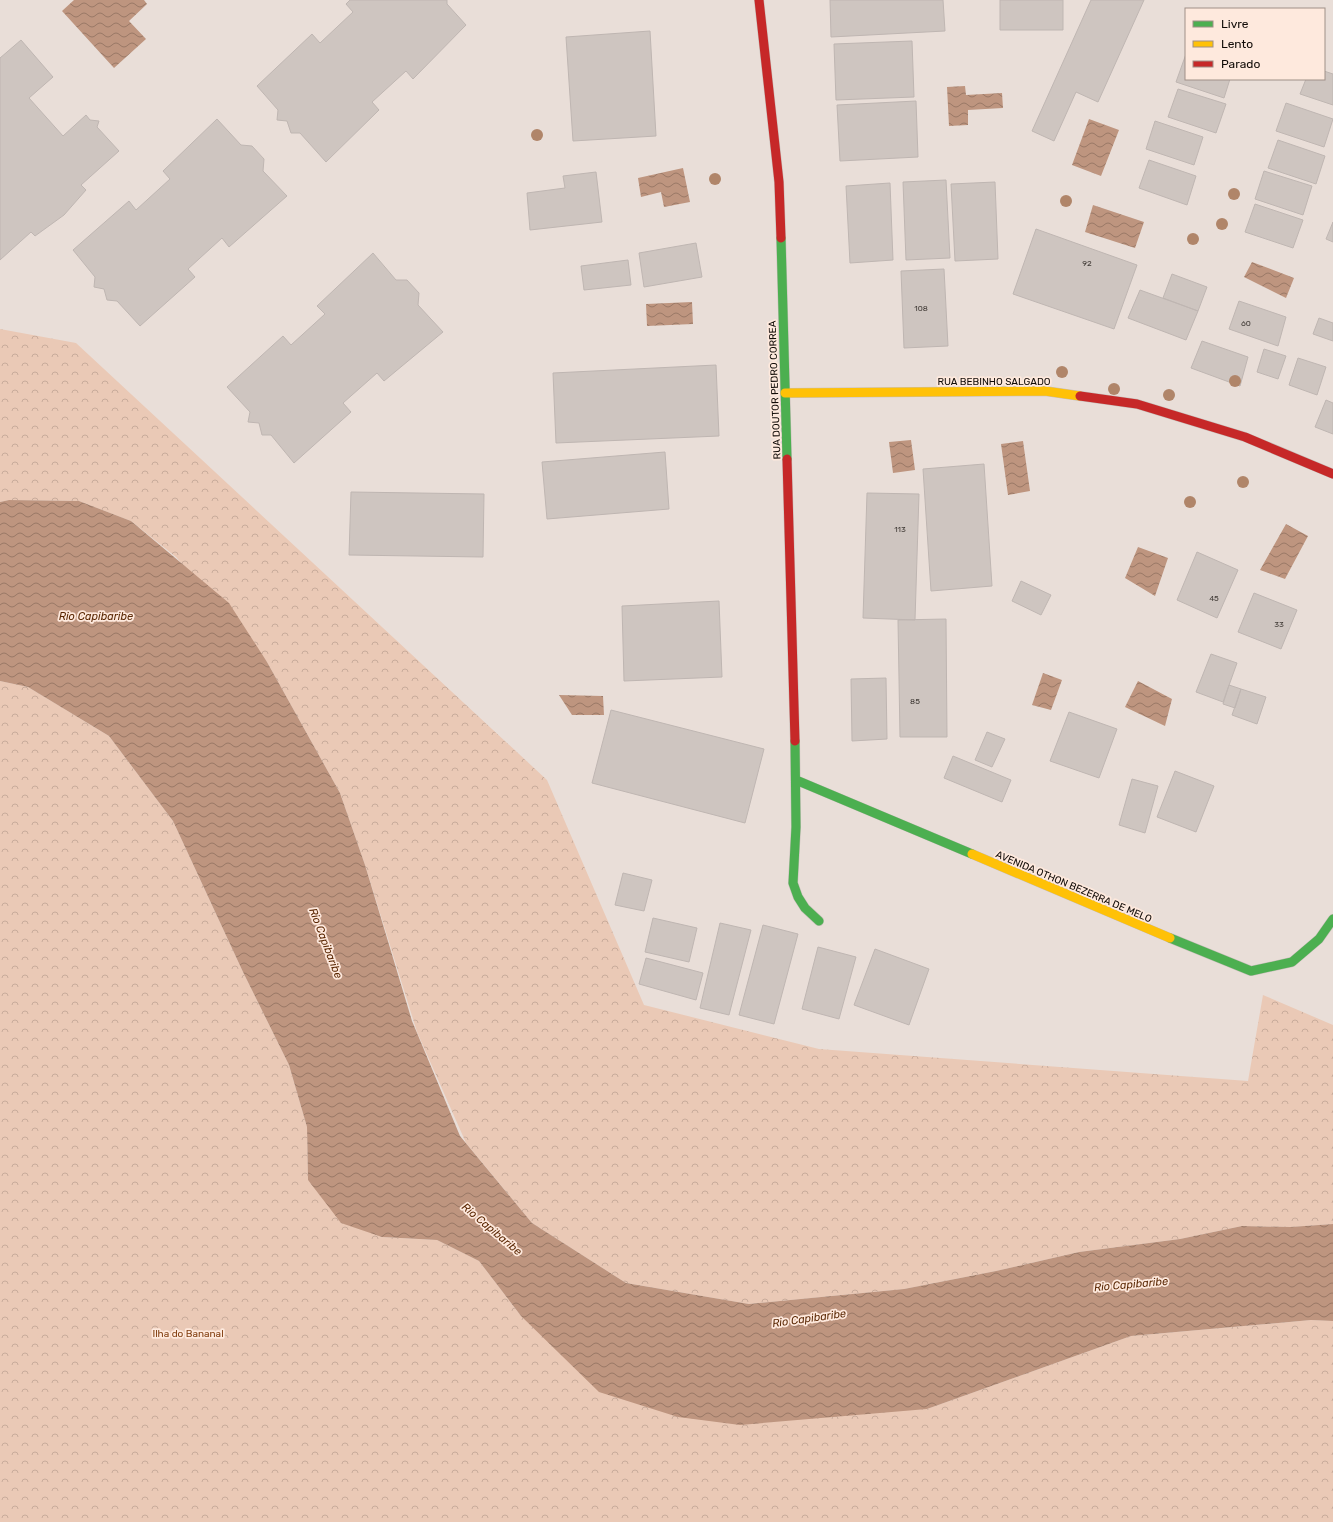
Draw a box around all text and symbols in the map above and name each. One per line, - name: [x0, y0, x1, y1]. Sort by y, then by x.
- legend: [1185, 8, 1325, 80]
- text: Livre: [1221, 17, 1249, 31]
- text: Lento: [1221, 37, 1253, 51]
- text: Parado: [1221, 57, 1260, 71]
- house number: 92: [1082, 259, 1092, 268]
- house number: 108: [914, 304, 928, 313]
- house number: 60: [1241, 319, 1251, 328]
- street label: RUA DOUTOR PEDRO CORREA: [767, 320, 783, 460]
- street label: RUA BEBINHO SALGADO: [937, 376, 1051, 388]
- house number: 113: [894, 525, 906, 534]
- house number: 45: [1209, 594, 1219, 603]
- water label: Rio Capibaribe: [59, 610, 133, 623]
- house number: 33: [1274, 620, 1284, 629]
- house number: 85: [910, 697, 920, 706]
- street label: AVENIDA OTHON BEZERRA DE MELO: [994, 849, 1154, 925]
- water label: Rio Capibaribe: [306, 906, 345, 980]
- water label: Rio Capibaribe: [459, 1200, 524, 1258]
- water label: Rio Capibaribe: [1093, 1275, 1169, 1294]
- water label: Rio Capibaribe: [771, 1307, 847, 1330]
- park label: Ilha do Bananal: [152, 1328, 224, 1340]

